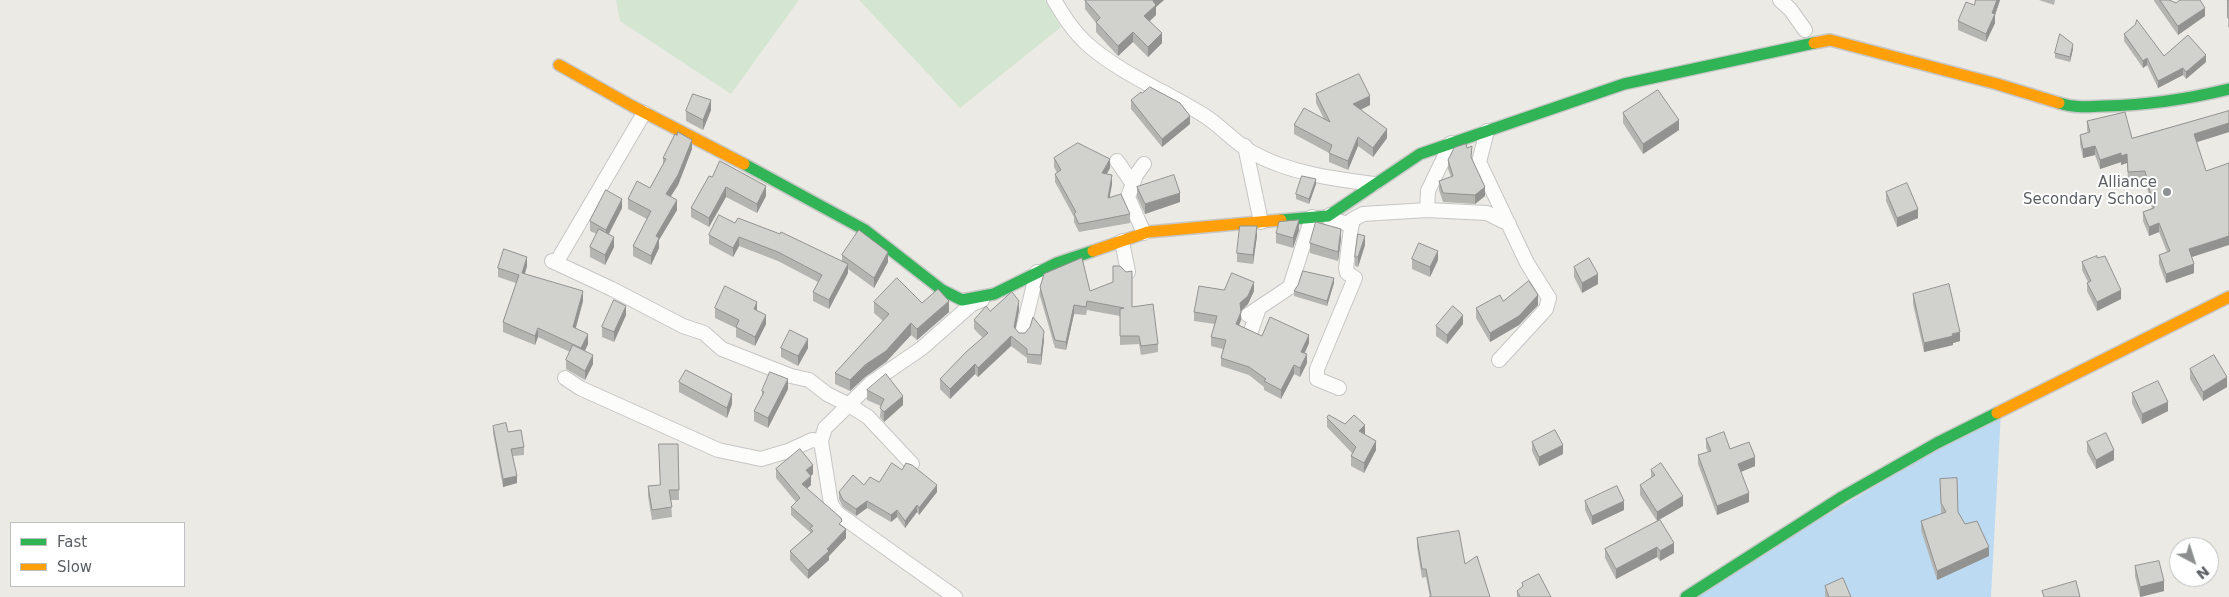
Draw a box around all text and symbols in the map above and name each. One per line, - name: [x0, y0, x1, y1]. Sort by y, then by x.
- place label: Alliance Secondary School: [2023, 174, 2157, 209]
- marker: Alliance Secondary School: [2161, 186, 2173, 198]
- legend: [10, 522, 185, 587]
- text: Fast: [57, 533, 87, 551]
- north arrow: [2169, 537, 2219, 587]
- text: Slow: [57, 558, 92, 576]
- text: N: [2193, 563, 2213, 583]

